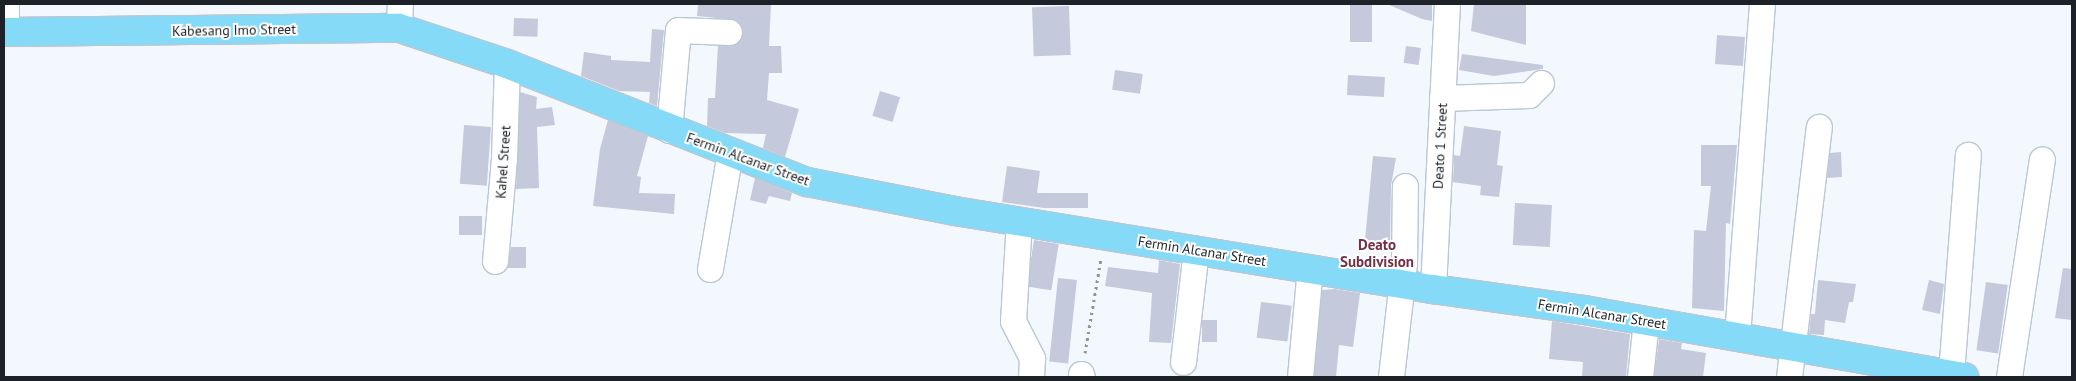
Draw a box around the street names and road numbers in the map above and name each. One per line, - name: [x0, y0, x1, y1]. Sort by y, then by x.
- street label: Kabesang Imo Street: [172, 21, 296, 39]
- street label: Deato 1 Street: [1429, 103, 1451, 189]
- street label: Kahel Street: [492, 125, 514, 199]
- street label: Fermin Alcanar Street: [684, 129, 812, 189]
- street label: Fermin Alcanar Street: [1136, 233, 1268, 269]
- street label: Fermin Alcanar Street: [1536, 296, 1668, 332]

